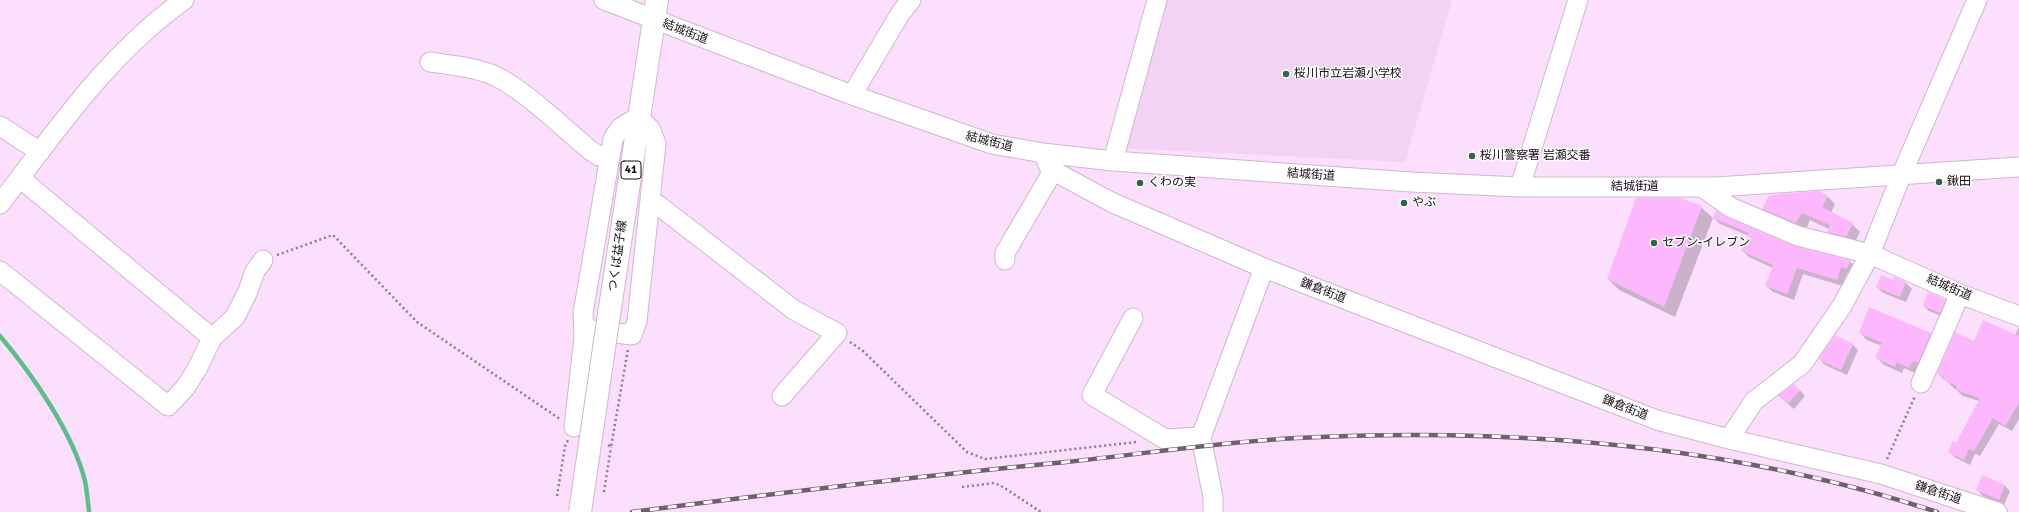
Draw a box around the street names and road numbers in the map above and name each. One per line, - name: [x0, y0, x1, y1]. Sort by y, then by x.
- street label: 結城街道: [660, 17, 710, 47]
- street label: 結城街道: [964, 129, 1014, 155]
- road number: 41: [621, 161, 641, 179]
- street label: 結城街道: [1287, 166, 1335, 184]
- street label: 結城街道: [1611, 180, 1659, 194]
- street label: つくば益子線: [606, 219, 630, 293]
- street label: 結城街道: [1924, 272, 1974, 304]
- street label: 鎌倉街道: [1298, 276, 1348, 306]
- street label: 鎌倉街道: [1600, 393, 1650, 423]
- street label: 鎌倉街道: [1913, 479, 1963, 507]

